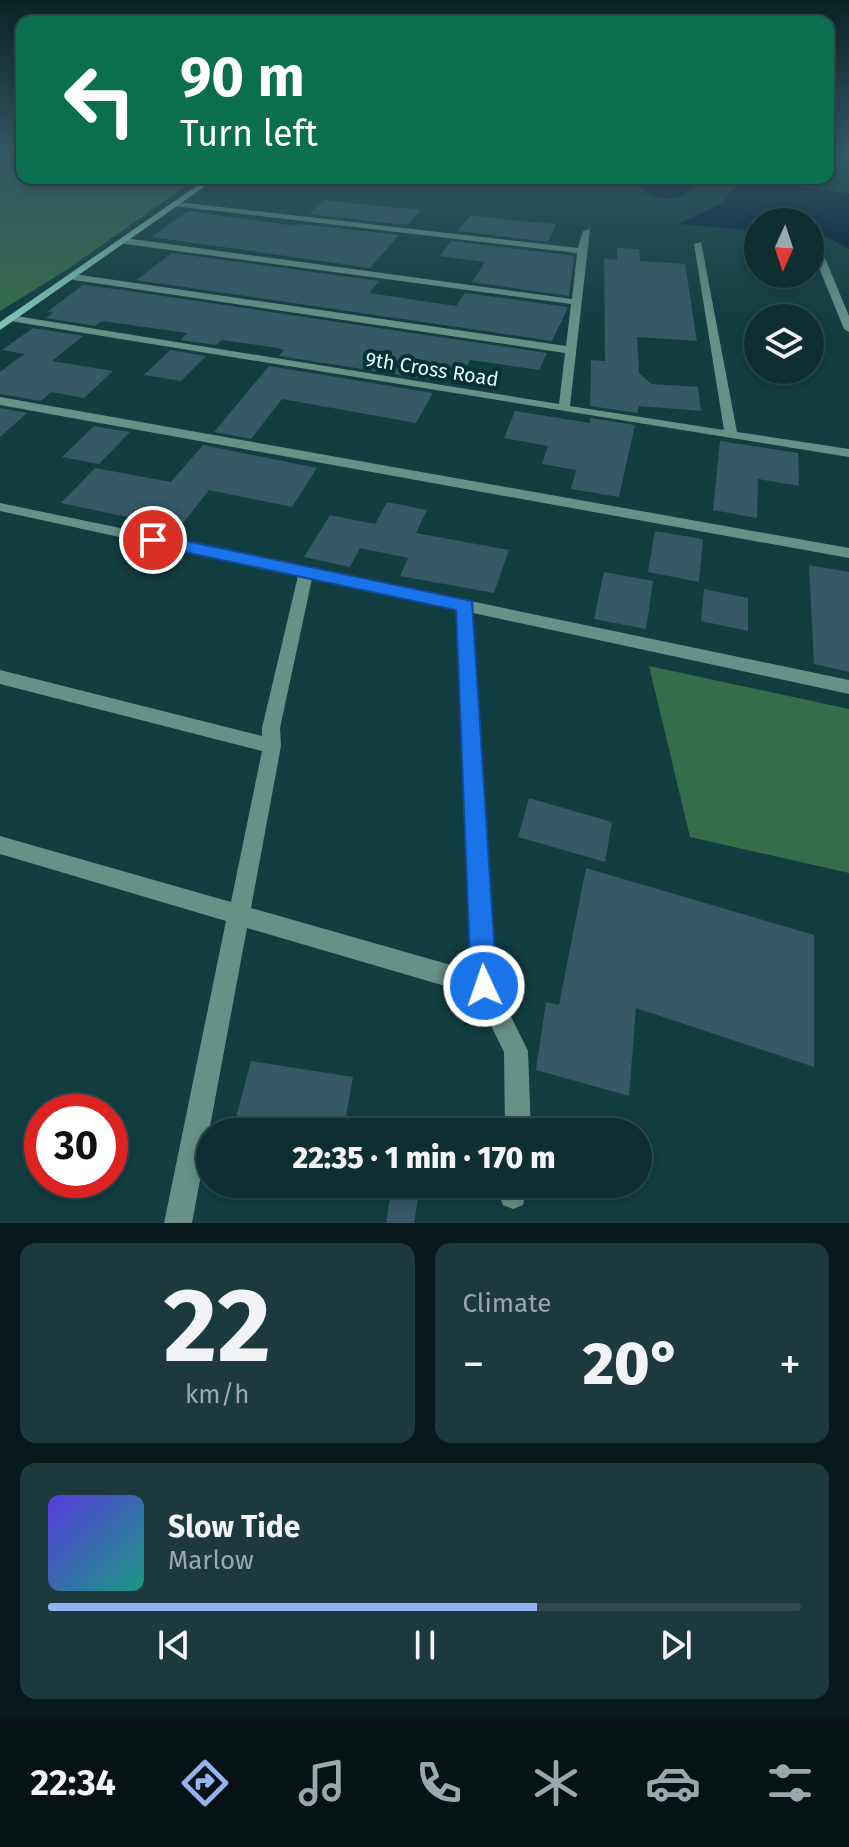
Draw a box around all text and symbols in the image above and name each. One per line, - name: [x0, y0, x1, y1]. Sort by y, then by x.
- text: 90 m: [180, 44, 305, 111]
- icon: left: [48, 48, 152, 152]
- text: Turn left: [180, 112, 318, 156]
- north arrow: [744, 208, 824, 288]
- map controls: [744, 208, 824, 384]
- button: layers: [744, 304, 824, 384]
- street label: 9th Cross Road: [364, 347, 500, 391]
- pin: [119, 506, 187, 574]
- icon: arrive: [131, 518, 175, 562]
- position arrow: [442, 944, 526, 1028]
- speed limit sign: 30: [24, 1094, 128, 1198]
- text: 22:35 · 1 min · 170 m: [292, 1140, 556, 1176]
- text: 22: [163, 1264, 271, 1389]
- text: Climate: [463, 1288, 551, 1319]
- text: 20°: [583, 1328, 681, 1400]
- text: −: [463, 1338, 485, 1391]
- text: +: [779, 1338, 801, 1391]
- text: km/h: [185, 1379, 249, 1410]
- text: Slow Tide: [168, 1509, 300, 1545]
- text: Marlow: [168, 1545, 254, 1576]
- icon: previous: [152, 1623, 196, 1667]
- icon: pause: [403, 1623, 447, 1667]
- icon: next: [654, 1623, 698, 1667]
- icon: directions: [177, 1755, 233, 1811]
- icon: music: [294, 1755, 350, 1811]
- icon: phone: [411, 1755, 467, 1811]
- icon: climate: [528, 1755, 584, 1811]
- icon: car: [645, 1755, 701, 1811]
- icon: filters: [762, 1755, 818, 1811]
- text: 22:34: [31, 1761, 116, 1805]

